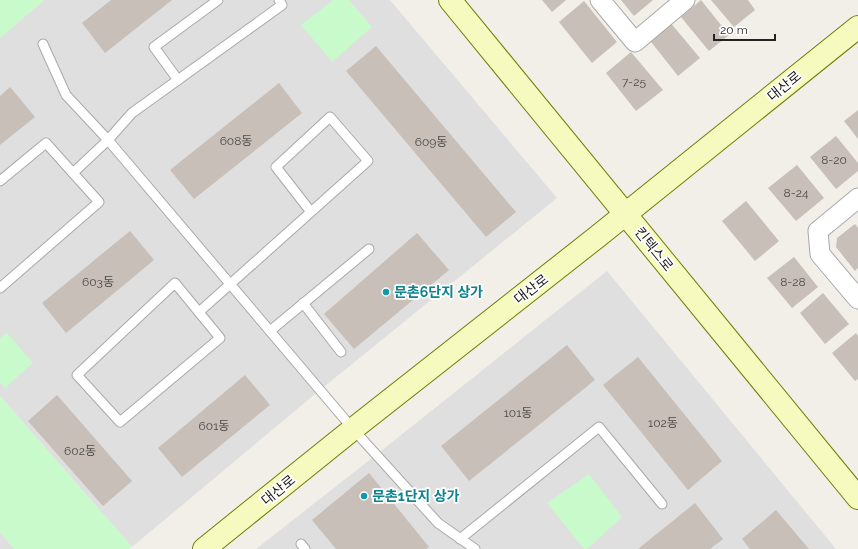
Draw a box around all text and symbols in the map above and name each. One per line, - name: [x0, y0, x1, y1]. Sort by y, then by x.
- scale bar: [714, 16, 775, 42]
- text: 20 m: [720, 23, 748, 37]
- street label: 대산로: [764, 68, 804, 104]
- house number: 7-25: [622, 75, 646, 89]
- house number: 608동: [220, 134, 252, 148]
- house number: 609동: [415, 135, 447, 149]
- house number: 8-20: [821, 153, 847, 167]
- house number: 8-24: [784, 186, 809, 200]
- street label: 킨텍스로: [632, 224, 677, 274]
- street label: 대산로: [511, 271, 551, 307]
- house number: 603동: [82, 275, 114, 289]
- house number: 8-28: [780, 275, 806, 289]
- place label: 문촌6단지 상가: [394, 284, 483, 300]
- marker: 문촌6단지 상가: [381, 287, 391, 297]
- house number: 101동: [504, 406, 532, 420]
- house number: 102동: [648, 416, 678, 430]
- house number: 601동: [199, 419, 229, 433]
- house number: 602동: [64, 444, 96, 458]
- street label: 대산로: [258, 472, 298, 508]
- place label: 문촌1단지 상가: [372, 488, 460, 504]
- marker: 문촌1단지 상가: [359, 491, 369, 501]

